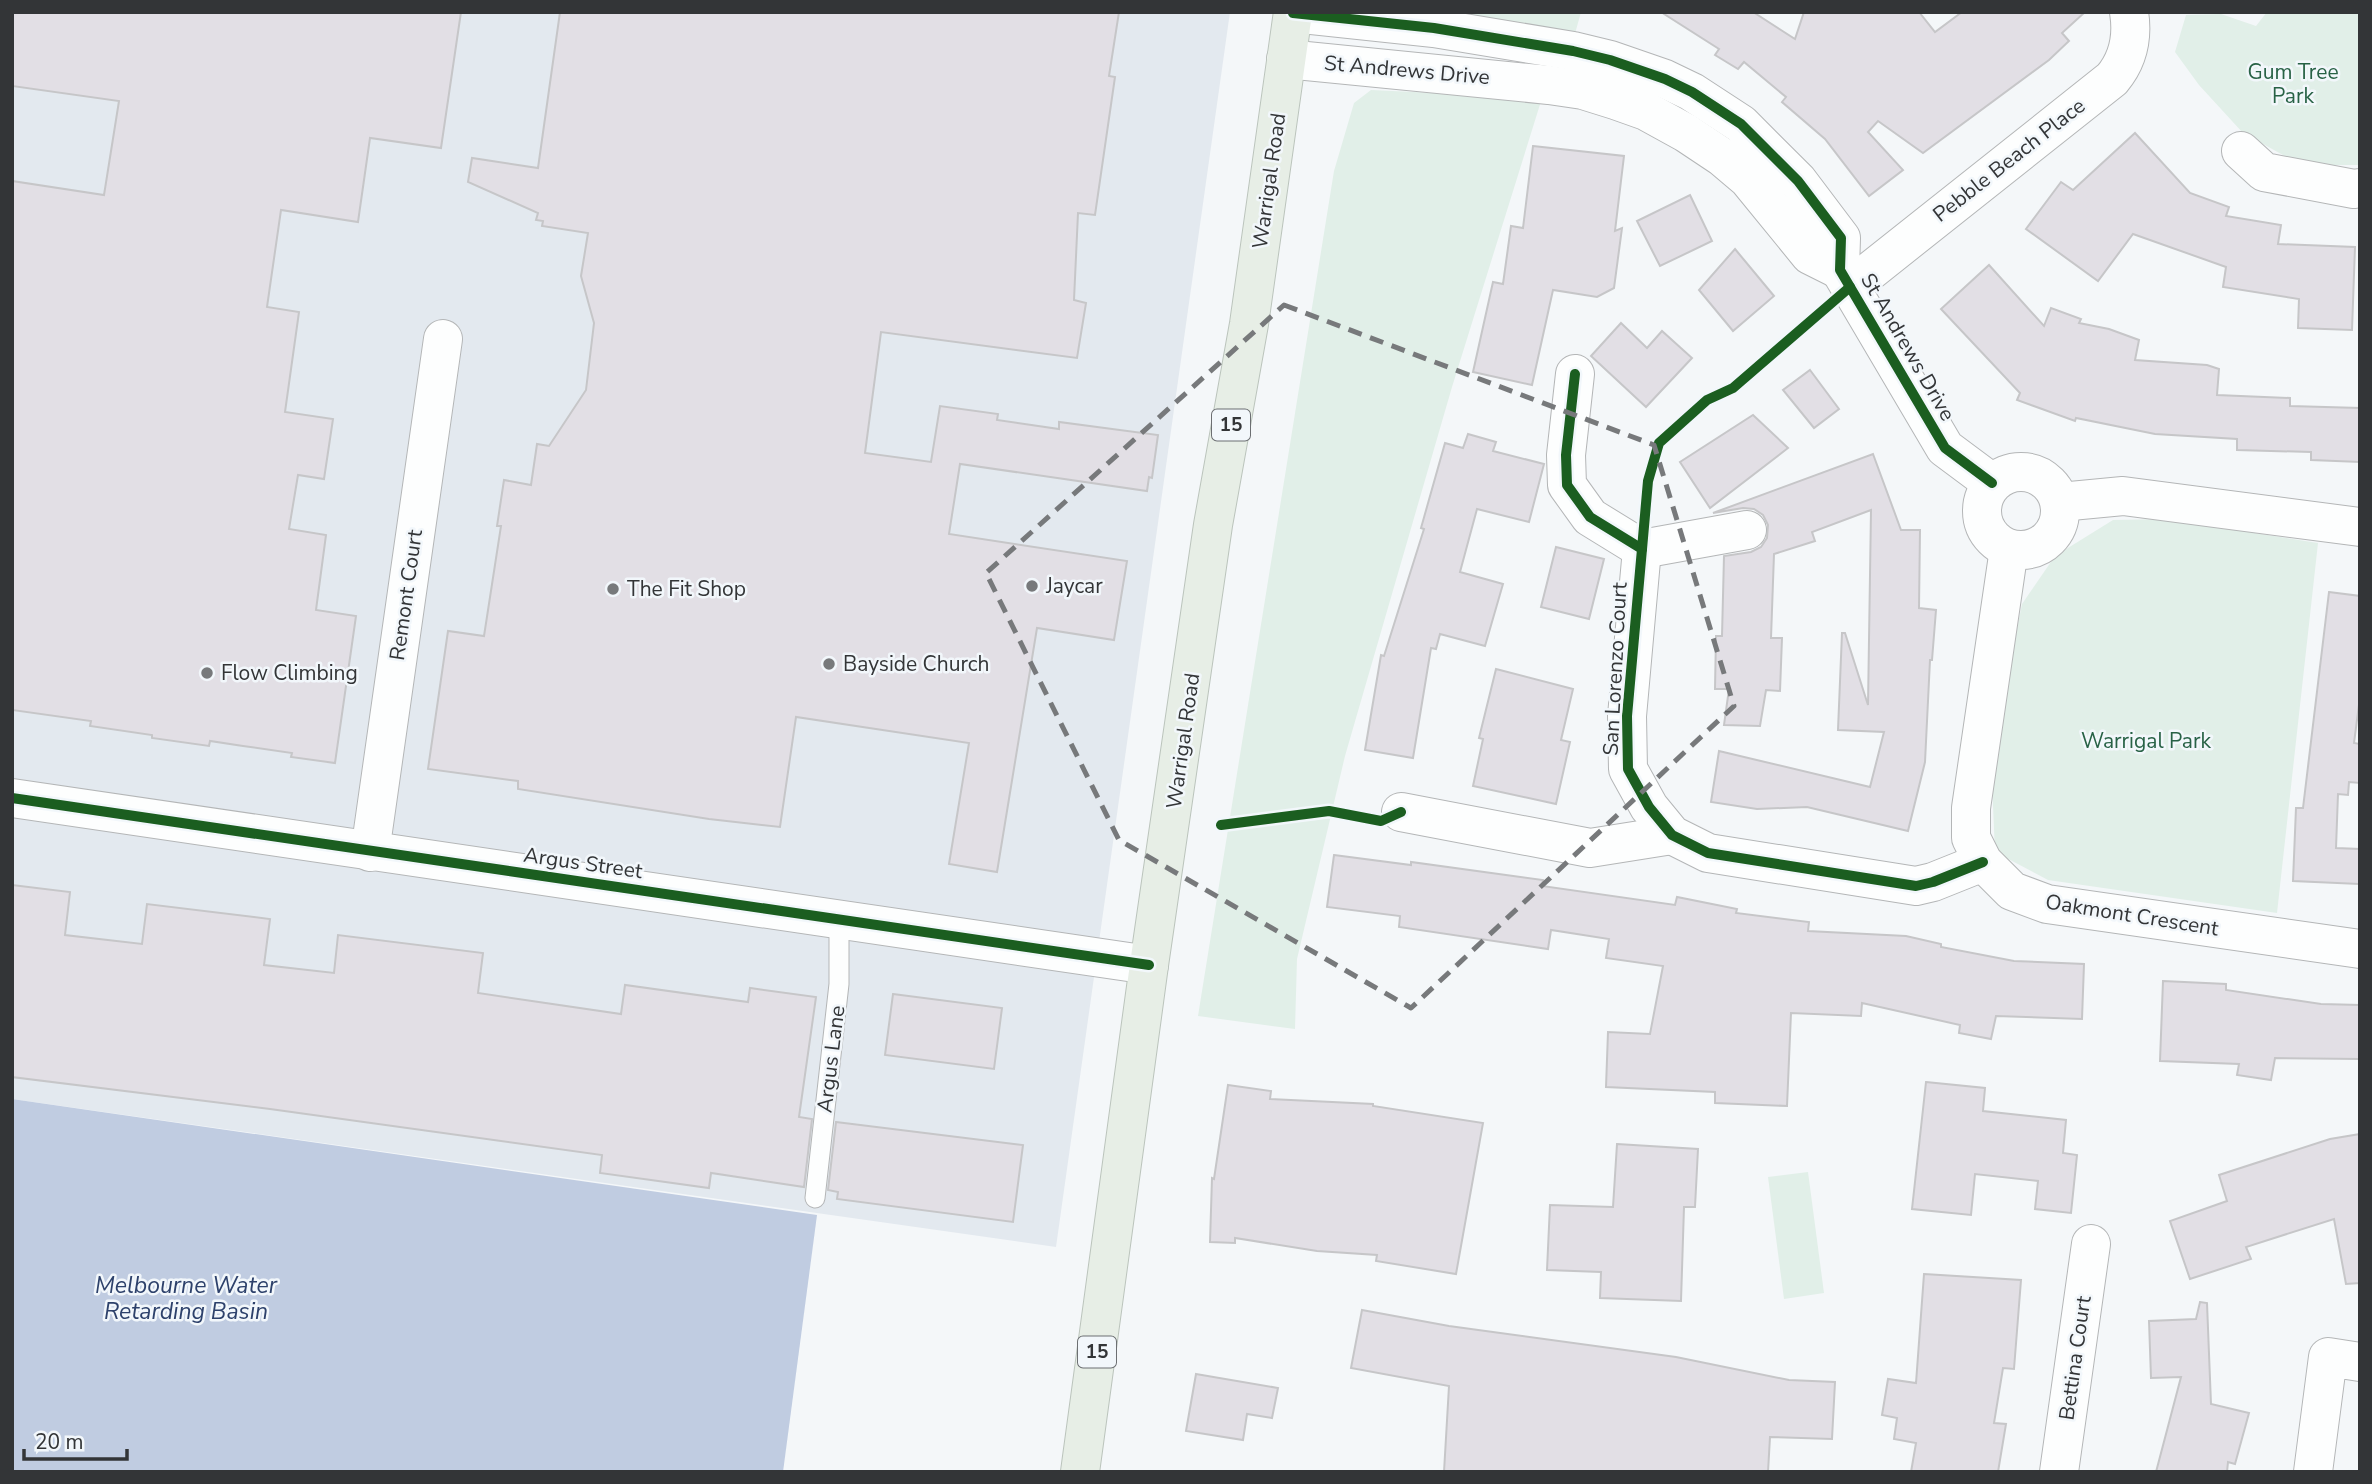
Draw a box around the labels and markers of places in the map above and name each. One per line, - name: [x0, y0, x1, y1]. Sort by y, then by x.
- place label: Jaycar: [1045, 572, 1103, 600]
- place label: The Fit Shop: [627, 575, 746, 603]
- marker: Jaycar: [1024, 578, 1040, 594]
- marker: The Fit Shop: [605, 581, 621, 597]
- place label: Bayside Church: [843, 650, 989, 678]
- marker: Bayside Church: [821, 656, 837, 672]
- place label: Flow Climbing: [221, 659, 358, 687]
- marker: Flow Climbing: [199, 665, 215, 681]

